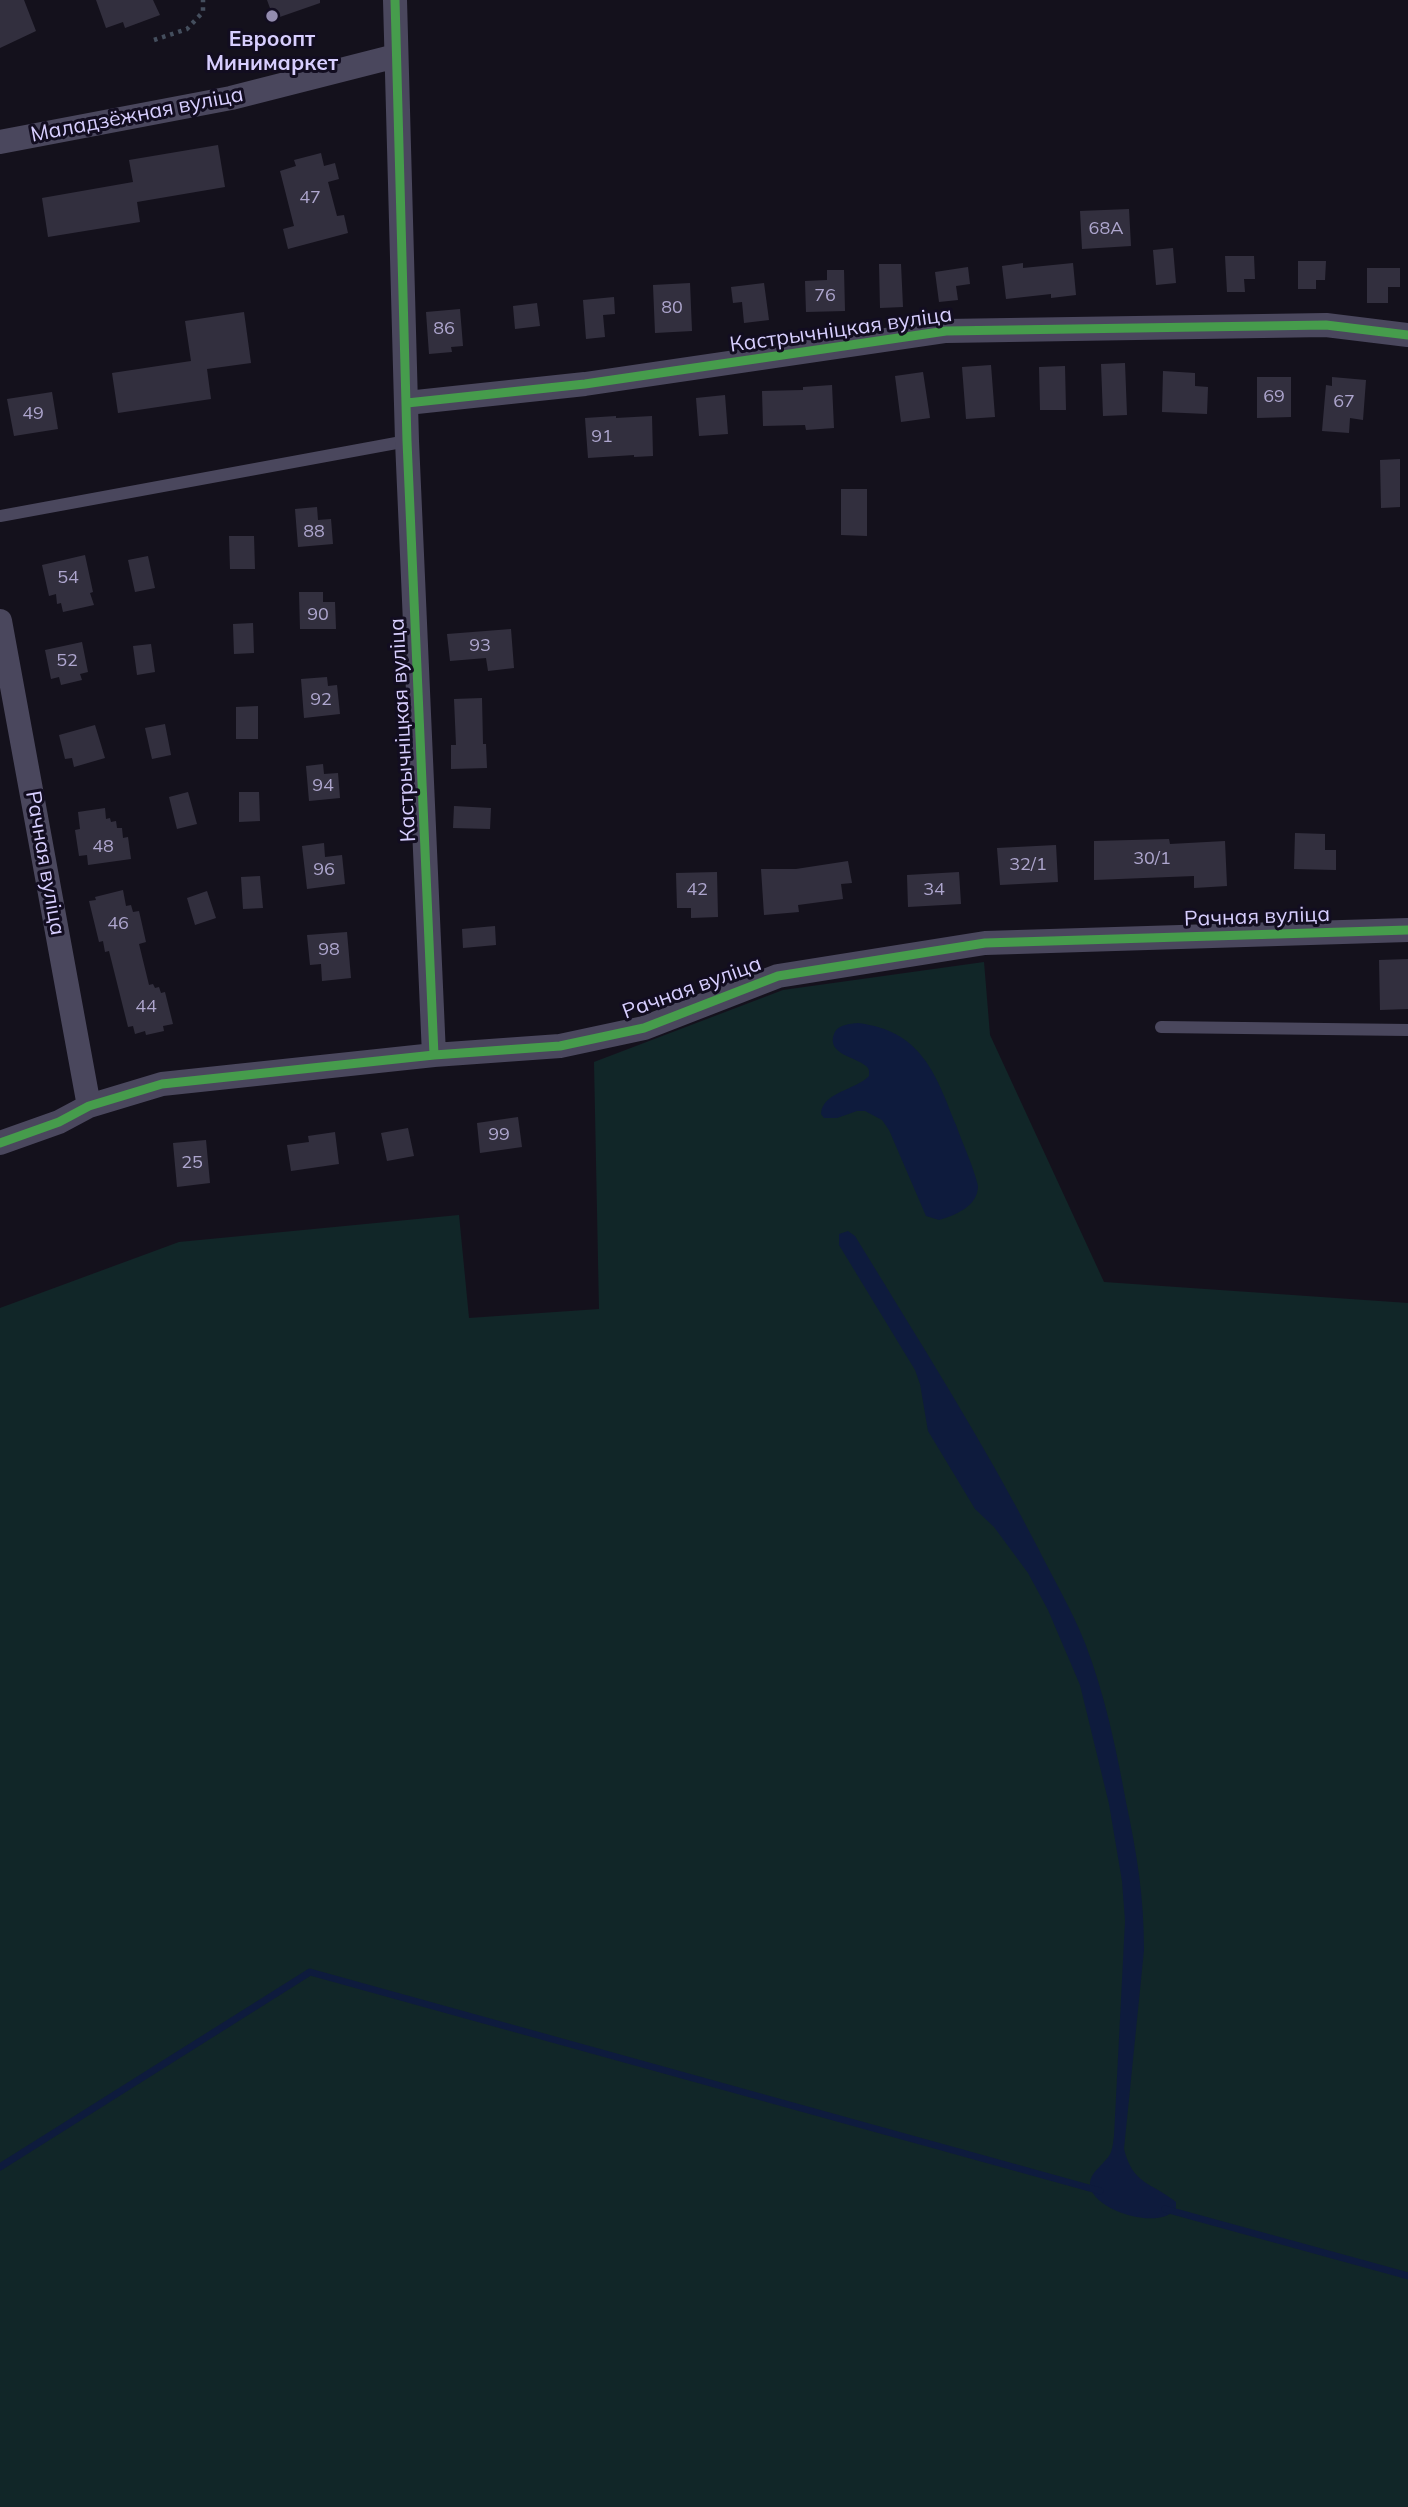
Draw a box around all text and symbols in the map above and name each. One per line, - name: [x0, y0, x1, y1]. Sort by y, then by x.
- marker: Евроопт Минимаркет: [264, 8, 280, 24]
- place label: Евроопт Минимаркет: [206, 27, 338, 77]
- street label: Маладзёжная вуліца: [29, 82, 245, 148]
- house number: 47: [299, 187, 321, 209]
- house number: 68А: [1089, 218, 1123, 240]
- house number: 76: [814, 285, 836, 307]
- house number: 80: [661, 297, 683, 319]
- street label: Кастрычніцкая вуліца: [728, 302, 954, 358]
- house number: 86: [433, 318, 455, 340]
- house number: 69: [1263, 386, 1285, 408]
- house number: 67: [1333, 391, 1355, 413]
- house number: 49: [22, 403, 44, 425]
- house number: 91: [591, 426, 613, 448]
- house number: 88: [303, 521, 325, 543]
- house number: 54: [57, 567, 79, 589]
- house number: 90: [307, 604, 329, 626]
- street label: Кастрычніцкая вуліца: [385, 617, 421, 843]
- house number: 93: [469, 635, 491, 657]
- house number: 52: [56, 650, 78, 672]
- house number: 92: [310, 689, 332, 711]
- house number: 94: [312, 775, 334, 797]
- street label: Рачная вуліца: [20, 789, 70, 937]
- house number: 48: [92, 836, 114, 858]
- house number: 30/1: [1133, 848, 1171, 870]
- house number: 32/1: [1009, 854, 1047, 876]
- house number: 96: [313, 859, 335, 881]
- house number: 42: [686, 879, 708, 901]
- house number: 34: [923, 879, 945, 901]
- street label: Рачная вуліца: [1184, 902, 1330, 932]
- house number: 46: [107, 913, 129, 935]
- house number: 98: [318, 939, 340, 961]
- street label: Рачная вуліца: [619, 951, 765, 1025]
- house number: 44: [135, 996, 157, 1018]
- house number: 99: [488, 1124, 510, 1146]
- house number: 25: [181, 1152, 203, 1174]

